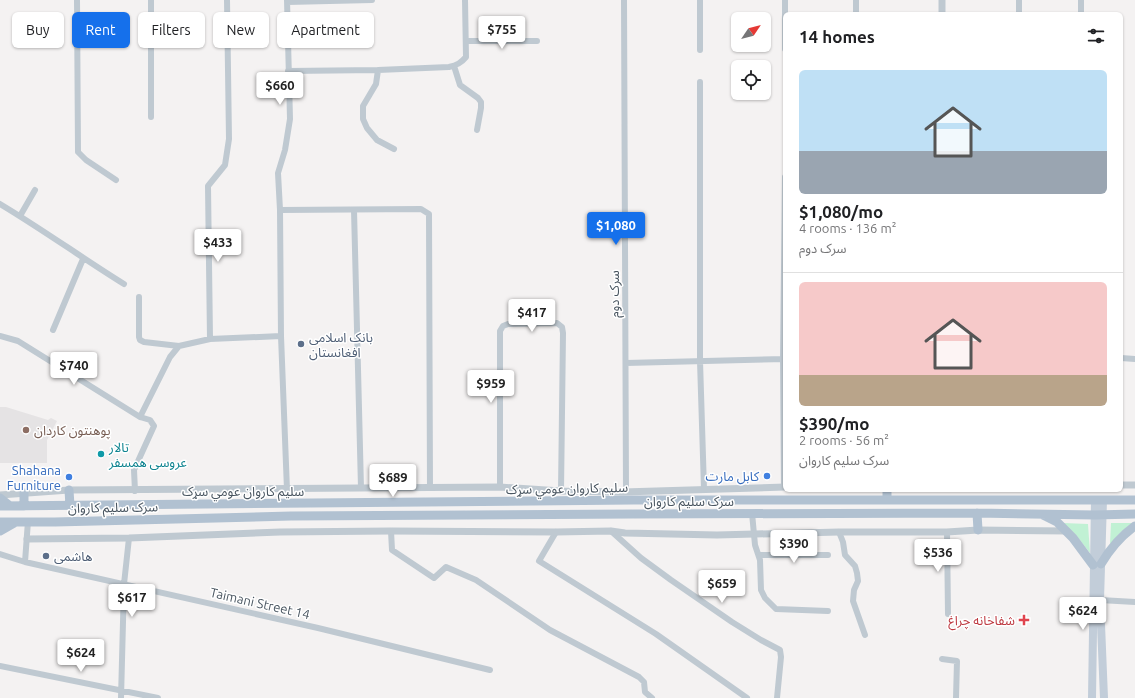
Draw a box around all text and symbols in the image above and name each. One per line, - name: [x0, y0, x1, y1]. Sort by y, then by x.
- chip: Buy: [12, 12, 64, 48]
- chip: Rent: [72, 12, 130, 48]
- chip: Filters: [138, 12, 205, 48]
- chip: New: [213, 12, 269, 48]
- chip: Apartment: [277, 12, 374, 48]
- north arrow: [731, 12, 771, 52]
- map controls: [731, 12, 771, 100]
- pin: $755: [478, 16, 526, 50]
- text: $755: [487, 22, 517, 36]
- icon: filters: [1085, 25, 1107, 47]
- text: 14 homes: [799, 27, 875, 46]
- button: locate: [731, 60, 771, 100]
- pin: $660: [256, 72, 304, 106]
- text: $660: [265, 78, 295, 92]
- icon: home: [917, 96, 989, 168]
- text: $1,080/mo: [799, 202, 883, 221]
- pin: $1,080: [583, 212, 649, 246]
- text: $1,080: [596, 218, 636, 232]
- text: 4 rooms · 136 m²: [799, 221, 896, 235]
- pin: $433: [194, 229, 242, 263]
- text: $433: [203, 235, 233, 249]
- text: سرک دوم: [799, 241, 847, 255]
- street label: سرک دوم: [607, 270, 624, 318]
- pin: $417: [508, 299, 556, 333]
- text: $417: [517, 305, 547, 319]
- icon: home: [917, 308, 989, 380]
- place label: بانک اسلامی افغانستان: [309, 330, 373, 361]
- marker: بانک اسلامی افغانستان: [296, 339, 306, 349]
- pin: $740: [50, 352, 98, 386]
- text: $740: [59, 358, 89, 372]
- pin: $959: [467, 370, 515, 404]
- text: $959: [476, 376, 506, 390]
- text: $390/mo: [799, 414, 869, 433]
- place label: پوهنتون کاردان: [34, 423, 111, 440]
- marker: پوهنتون کاردان: [21, 425, 31, 435]
- text: 2 rooms · 56 m²: [799, 433, 889, 447]
- place label: تالار عروسی همسفر: [108, 440, 187, 471]
- marker: تالار عروسی همسفر: [96, 449, 106, 459]
- text: سرک سلیم کاروان: [799, 453, 889, 467]
- place label: Shahana Furniture: [7, 463, 61, 492]
- pin: $689: [369, 464, 417, 498]
- place label: کابل مارت: [706, 469, 760, 485]
- text: $689: [378, 470, 408, 484]
- marker: کابل مارت: [762, 471, 772, 481]
- marker: Shahana Furniture: [64, 472, 74, 482]
- street label: سلیم کاروان عومي سړک: [506, 480, 628, 500]
- street label: سلیم کاروان عومي سړک: [182, 484, 304, 502]
- street label: سرک سلیم کاروان: [644, 494, 734, 512]
- street label: سرک سلیم کاروان: [68, 499, 158, 519]
- pin: $390: [770, 530, 818, 564]
- text: $390: [779, 536, 809, 550]
- pin: $536: [914, 539, 962, 573]
- text: $536: [923, 545, 953, 559]
- place label: هاشمی: [54, 549, 93, 565]
- marker: هاشمی: [41, 551, 51, 561]
- pin: $659: [698, 570, 746, 604]
- text: $659: [707, 576, 737, 590]
- pin: $617: [108, 584, 156, 618]
- street label: Taimani Street 14: [209, 585, 311, 621]
- text: $617: [117, 590, 147, 604]
- pin: $624: [1059, 597, 1107, 631]
- text: $624: [1068, 603, 1098, 617]
- place label: شفاخانه چراغ: [948, 613, 1015, 631]
- marker: شفاخانه چراغ: [1018, 614, 1030, 626]
- pin: $624: [57, 639, 105, 673]
- text: $624: [66, 645, 96, 659]

